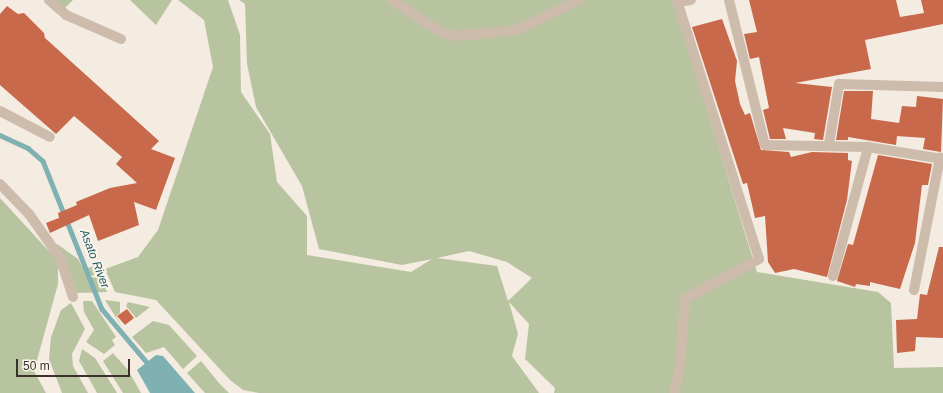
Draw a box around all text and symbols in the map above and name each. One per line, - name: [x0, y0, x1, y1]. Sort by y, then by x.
- water label: Asato River: [76, 227, 112, 291]
- scale bar: [18, 351, 132, 377]
- text: 50 m: [23, 359, 50, 373]

